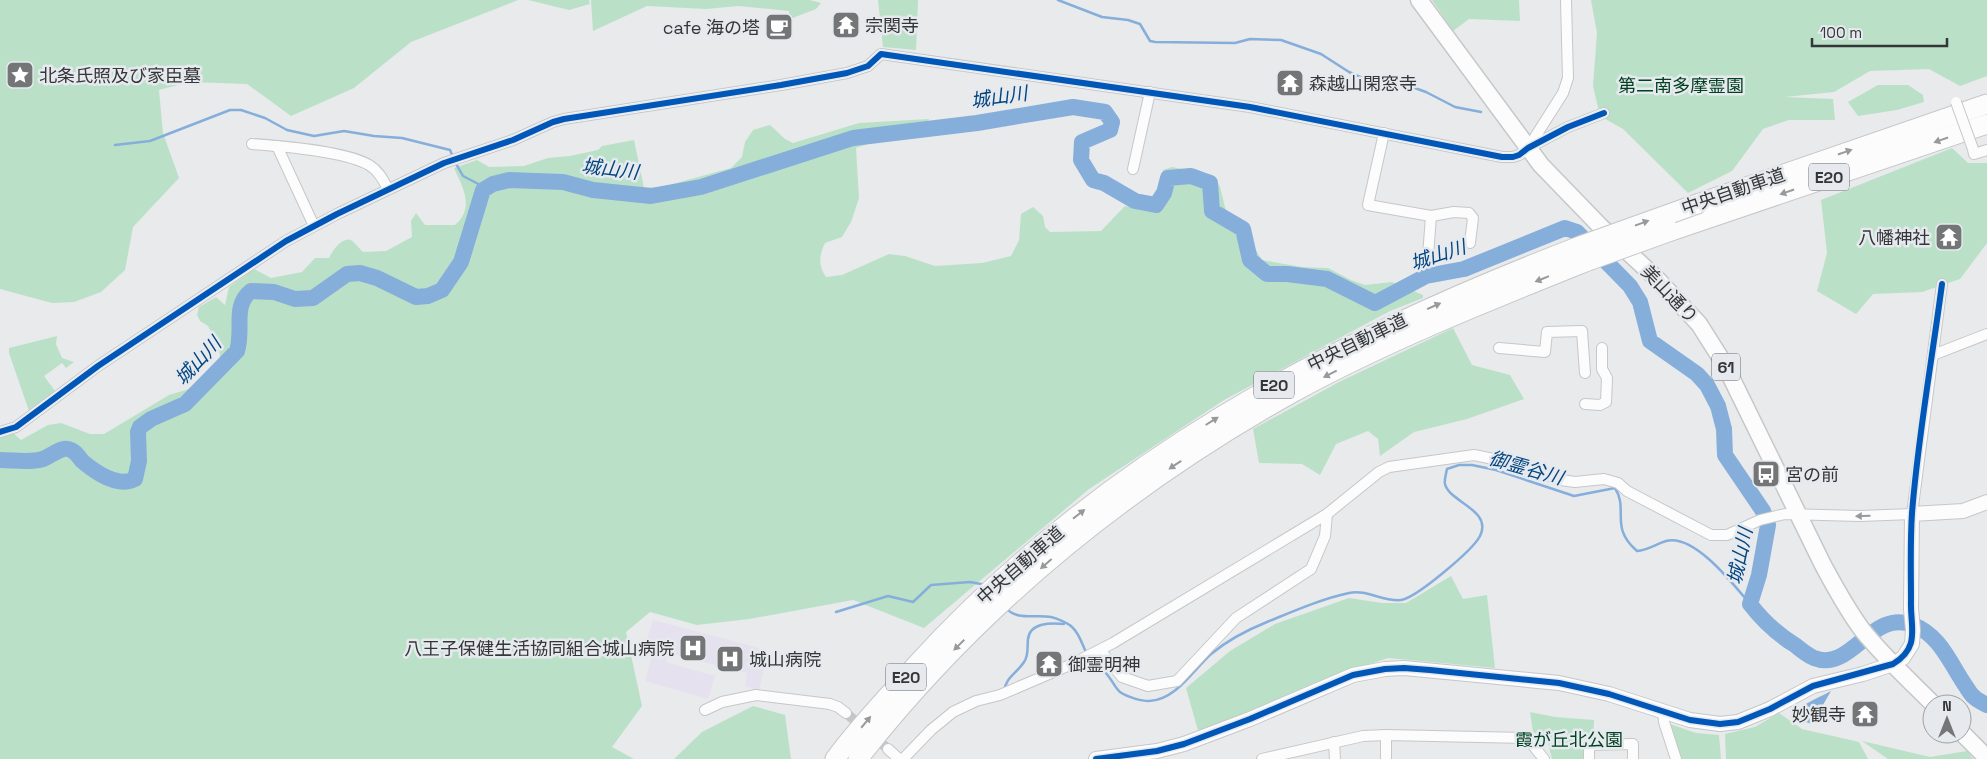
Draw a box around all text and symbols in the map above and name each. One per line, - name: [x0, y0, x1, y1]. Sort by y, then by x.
- temple icon: 宗関寺: [831, 10, 861, 40]
- cafe icon: cafe 海の塔: [764, 12, 794, 42]
- place label: 宗関寺: [865, 14, 919, 37]
- scale bar: [1812, 15, 1947, 47]
- place label: cafe 海の塔: [663, 16, 760, 39]
- text: 100 m: [1820, 23, 1862, 42]
- place icon: 北条氏照及び家臣墓: [5, 60, 35, 90]
- place label: 北条氏照及び家臣墓: [39, 64, 201, 87]
- temple icon: 森越山閑窓寺: [1275, 68, 1305, 98]
- place label: 森越山閑窓寺: [1309, 72, 1417, 95]
- park label: 第二南多摩霊園: [1618, 74, 1744, 97]
- water label: 城山川: [969, 80, 1031, 113]
- one-way arrow: [1933, 136, 1948, 144]
- one-way arrow: [1838, 148, 1853, 156]
- water label: 城山川: [580, 153, 642, 185]
- street label: 中央自動車道: [1678, 163, 1788, 219]
- road number: E20: [1809, 163, 1849, 190]
- one-way arrow: [1779, 188, 1794, 196]
- one-way arrow: [1635, 219, 1650, 227]
- temple icon: 八幡神社: [1934, 222, 1964, 252]
- place label: 八幡神社: [1858, 226, 1930, 249]
- water label: 城山川: [1407, 234, 1471, 276]
- street label: 美山通り: [1637, 260, 1703, 328]
- one-way arrow: [1535, 276, 1550, 283]
- one-way arrow: [1427, 302, 1441, 310]
- street label: 中央自動車道: [1303, 308, 1411, 376]
- water label: 城山川: [169, 330, 228, 390]
- road number: 61: [1712, 354, 1740, 381]
- one-way arrow: [1323, 370, 1337, 378]
- road number: E20: [1254, 372, 1294, 398]
- one-way arrow: [1206, 417, 1219, 426]
- water label: 御霊谷川: [1486, 446, 1568, 491]
- bus stop icon: 宮の前: [1751, 459, 1781, 489]
- one-way arrow: [1169, 460, 1182, 470]
- place label: 宮の前: [1785, 463, 1839, 486]
- one-way arrow: [1072, 509, 1085, 520]
- one-way arrow: [1855, 512, 1871, 520]
- street label: 中央自動車道: [972, 521, 1068, 609]
- water label: 城山川: [1722, 524, 1759, 586]
- one-way arrow: [1040, 558, 1053, 569]
- hospital icon: 八王子保健生活協同組合城山病院: [678, 633, 708, 663]
- place label: 八王子保健生活協同組合城山病院: [404, 637, 674, 660]
- one-way arrow: [953, 639, 965, 651]
- hospital icon: 城山病院: [715, 644, 745, 674]
- place label: 城山病院: [749, 648, 821, 671]
- temple icon: 御霊明神: [1034, 649, 1064, 679]
- place label: 御霊明神: [1068, 653, 1140, 676]
- road number: E20: [886, 664, 926, 690]
- north arrow: [1922, 694, 1972, 744]
- text: N: [1942, 697, 1952, 715]
- temple icon: 妙観寺: [1850, 699, 1880, 729]
- place label: 妙観寺: [1792, 703, 1846, 726]
- one-way arrow: [861, 715, 872, 728]
- park label: 霞が丘北公園: [1515, 728, 1623, 751]

